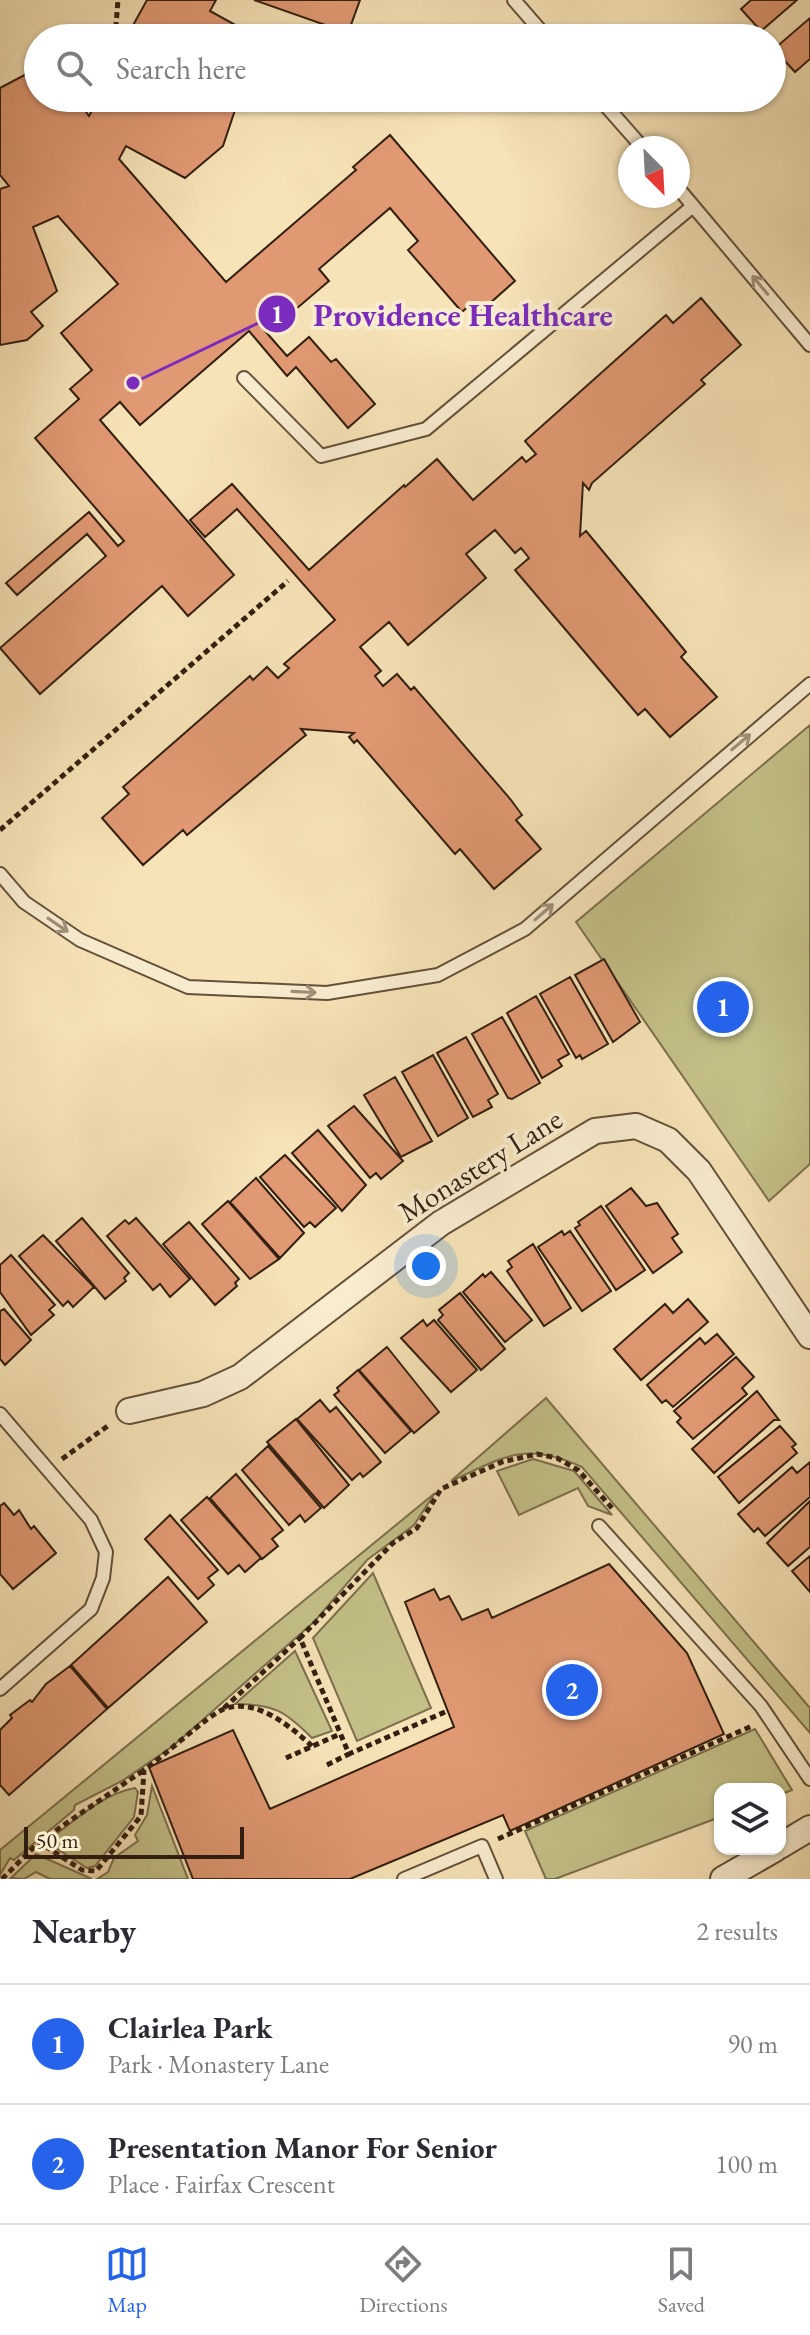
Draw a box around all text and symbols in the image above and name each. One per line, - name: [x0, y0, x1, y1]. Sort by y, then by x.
- search box: [24, 24, 786, 112]
- icon: search: [52, 46, 96, 90]
- text: Search here: [116, 49, 246, 88]
- north arrow: [618, 136, 690, 208]
- one-way arrow: [751, 275, 769, 296]
- callout: Providence Healthcare: [257, 286, 628, 342]
- text: Providence Healthcare: [313, 294, 613, 336]
- text: 1: [271, 299, 283, 330]
- one-way arrow: [730, 733, 751, 751]
- one-way arrow: [534, 903, 554, 921]
- one-way arrow: [46, 917, 68, 933]
- pin: 1: [697, 977, 749, 1037]
- one-way arrow: [290, 985, 316, 1000]
- street label: Monastery Lane: [391, 1099, 569, 1231]
- your location: [406, 1246, 446, 1286]
- pin: 2: [546, 1660, 598, 1720]
- map controls: [714, 1783, 786, 1855]
- button: layers: [714, 1783, 786, 1855]
- scale bar: [24, 1823, 244, 1859]
- text: 50 m: [36, 1826, 79, 1855]
- text: Nearby: [32, 1909, 136, 1953]
- text: 2 results: [697, 1914, 778, 1948]
- text: Clairlea Park: [108, 2008, 272, 2047]
- text: 1: [51, 2027, 65, 2061]
- text: 90 m: [728, 2027, 778, 2061]
- text: Park · Monastery Lane: [108, 2047, 329, 2081]
- text: Presentation Manor For Senior: [108, 2128, 497, 2167]
- text: 2: [51, 2147, 65, 2181]
- text: 100 m: [715, 2147, 778, 2181]
- text: Place · Fairfax Crescent: [108, 2167, 335, 2201]
- tab: Map: [105, 2242, 149, 2319]
- tab: Directions: [359, 2242, 448, 2319]
- tab: Saved: [658, 2242, 705, 2319]

